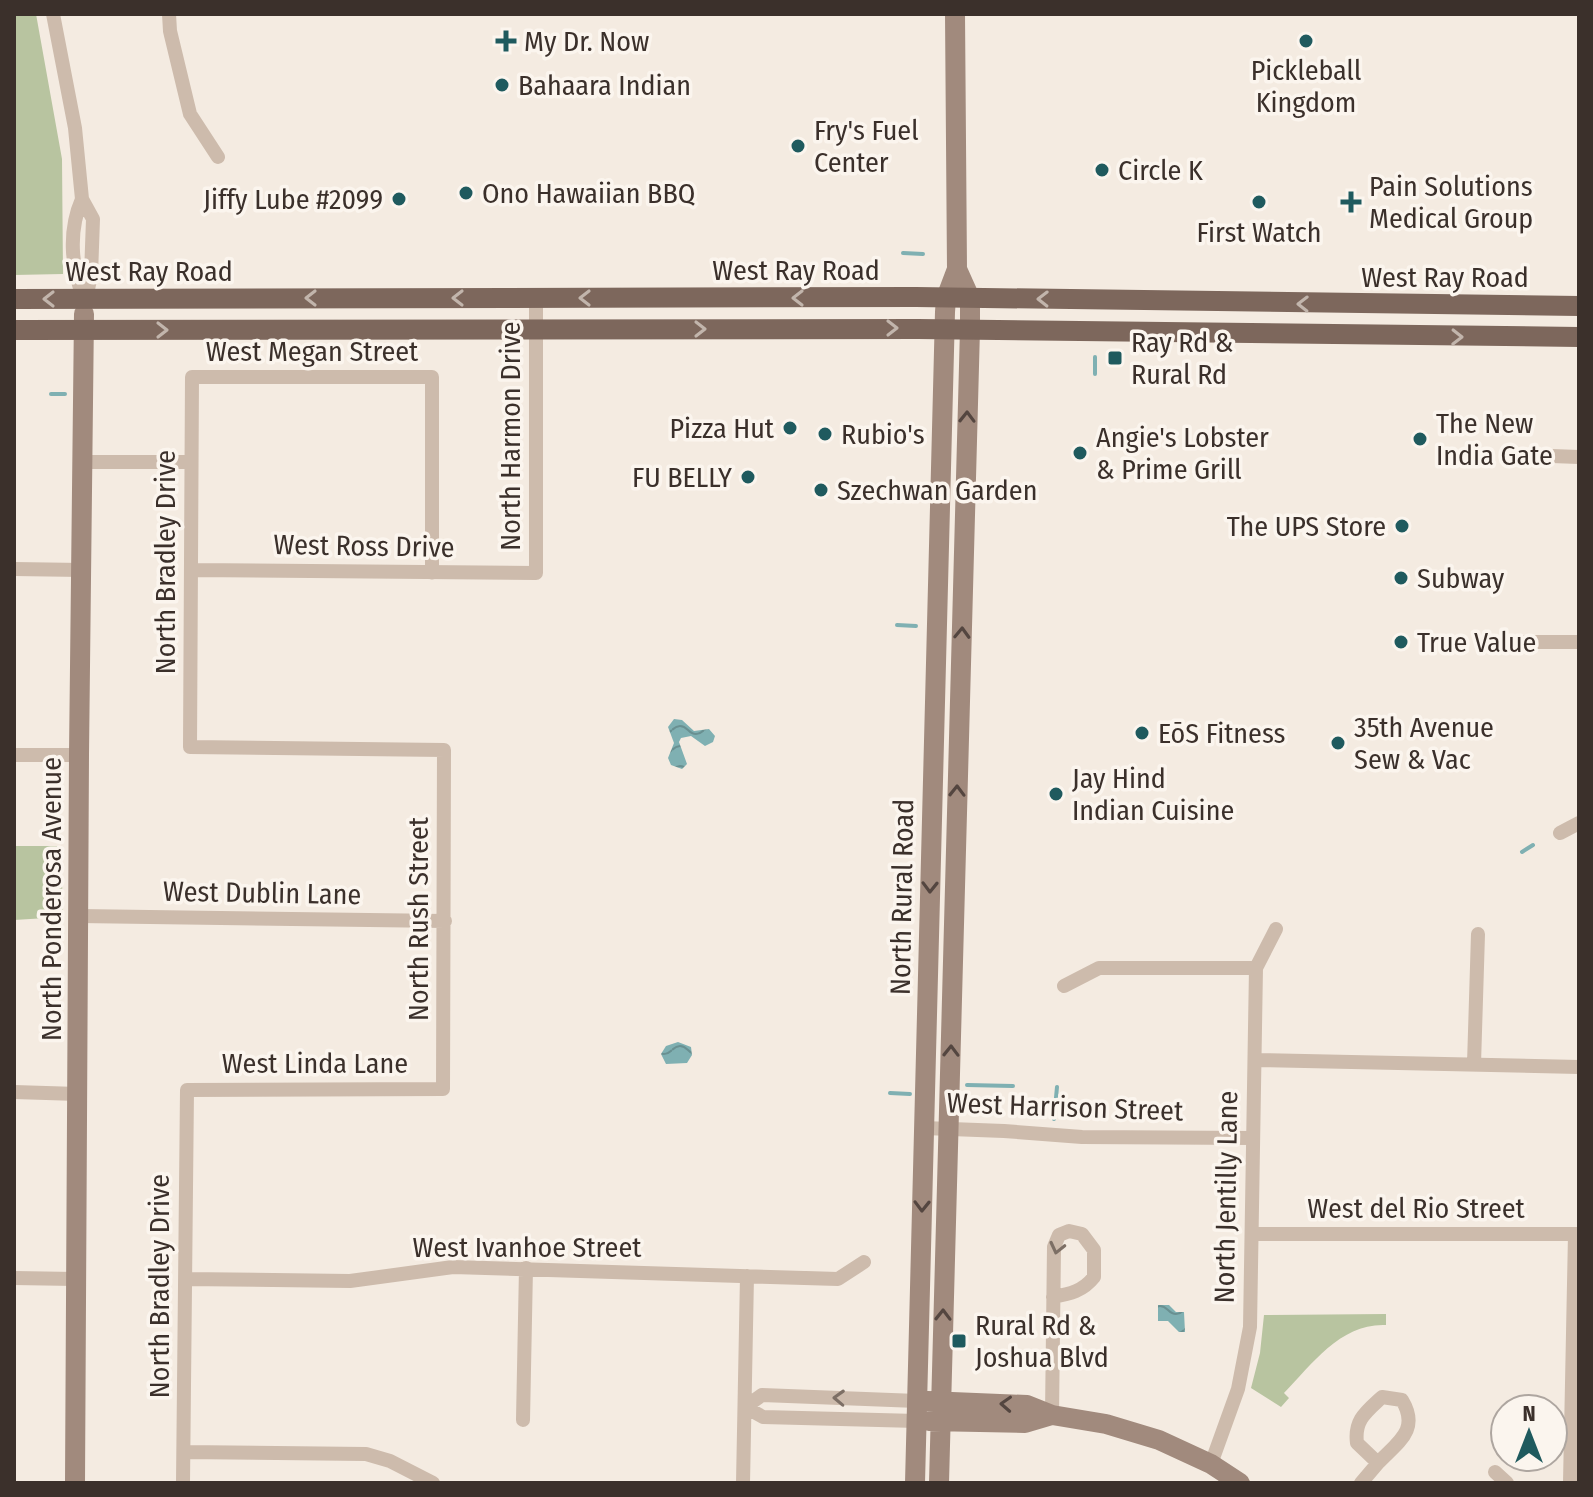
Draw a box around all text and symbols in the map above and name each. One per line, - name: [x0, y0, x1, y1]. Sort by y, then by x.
- place label: My Dr. Now: [524, 25, 649, 58]
- marker: My Dr. Now: [495, 30, 517, 52]
- marker: Pickleball Kingdom: [1297, 32, 1315, 50]
- place label: Pickleball Kingdom: [1251, 54, 1361, 119]
- place label: Bahaara Indian: [518, 69, 691, 102]
- marker: Bahaara Indian: [493, 76, 511, 94]
- place label: Fry's Fuel Center: [814, 114, 919, 179]
- marker: Fry's Fuel Center: [789, 137, 807, 155]
- place label: Circle K: [1118, 154, 1203, 187]
- marker: Circle K: [1093, 161, 1111, 179]
- place label: Pain Solutions Medical Group: [1369, 170, 1533, 235]
- place label: Ono Hawaiian BBQ: [482, 177, 696, 210]
- place label: Jiffy Lube #2099: [203, 183, 383, 216]
- marker: Ono Hawaiian BBQ: [457, 184, 475, 202]
- marker: Jiffy Lube #2099: [390, 190, 408, 208]
- marker: Pain Solutions Medical Group: [1340, 191, 1362, 213]
- marker: First Watch: [1250, 193, 1268, 211]
- place label: First Watch: [1197, 216, 1321, 249]
- street label: West Ray Road: [712, 254, 880, 287]
- street label: West Ray Road: [65, 255, 233, 288]
- street label: West Ray Road: [1361, 261, 1529, 294]
- one-way arrow: [304, 289, 317, 307]
- one-way arrow: [451, 289, 464, 307]
- one-way arrow: [791, 289, 804, 307]
- one-way arrow: [42, 290, 55, 308]
- one-way arrow: [578, 290, 591, 307]
- one-way arrow: [1036, 290, 1049, 308]
- one-way arrow: [1296, 295, 1309, 313]
- one-way arrow: [886, 319, 899, 337]
- one-way arrow: [694, 320, 707, 338]
- one-way arrow: [156, 321, 169, 339]
- street label: North Harmon Drive: [494, 321, 527, 551]
- place label: Ray Rd & Rural Rd: [1131, 326, 1233, 391]
- one-way arrow: [1451, 328, 1464, 346]
- street label: West Megan Street: [206, 335, 419, 368]
- marker: Ray Rd & Rural Rd: [1106, 349, 1124, 367]
- place label: The New India Gate: [1436, 407, 1553, 472]
- one-way arrow: [959, 410, 976, 423]
- place label: Pizza Hut: [669, 412, 775, 445]
- place label: Rubio's: [841, 418, 925, 451]
- marker: Pizza Hut: [781, 419, 799, 437]
- place label: Angie's Lobster & Prime Grill: [1096, 421, 1269, 486]
- marker: Rubio's: [816, 425, 834, 443]
- marker: The New India Gate: [1411, 430, 1429, 448]
- marker: Angie's Lobster & Prime Grill: [1071, 444, 1089, 462]
- street label: North Bradley Drive: [149, 450, 182, 674]
- place label: FU BELLY: [632, 461, 732, 494]
- marker: FU BELLY: [739, 468, 757, 486]
- place label: Szechwan Garden: [837, 474, 1037, 507]
- marker: Szechwan Garden: [812, 481, 830, 499]
- place label: The UPS Store: [1227, 510, 1386, 543]
- marker: The UPS Store: [1393, 517, 1411, 535]
- street label: West Ross Drive: [273, 528, 455, 564]
- place label: Subway: [1417, 562, 1505, 595]
- marker: Subway: [1392, 569, 1410, 587]
- one-way arrow: [953, 626, 970, 639]
- place label: True Value: [1417, 626, 1536, 659]
- marker: True Value: [1392, 633, 1410, 651]
- place label: 35th Avenue Sew & Vac: [1354, 711, 1494, 776]
- place label: EōS Fitness: [1158, 717, 1286, 750]
- marker: EōS Fitness: [1133, 724, 1151, 742]
- marker: 35th Avenue Sew & Vac: [1329, 734, 1347, 752]
- street label: North Ponderosa Avenue: [35, 757, 68, 1041]
- place label: Jay Hind Indian Cuisine: [1072, 762, 1234, 827]
- one-way arrow: [949, 784, 966, 797]
- marker: Jay Hind Indian Cuisine: [1047, 785, 1065, 803]
- street label: North Rural Road: [884, 799, 920, 995]
- street label: North Rush Street: [402, 816, 435, 1021]
- street label: West Dublin Lane: [163, 875, 361, 911]
- one-way arrow: [922, 881, 939, 894]
- one-way arrow: [942, 1044, 960, 1057]
- street label: West Linda Lane: [222, 1047, 408, 1080]
- street label: West Harrison Street: [946, 1086, 1185, 1128]
- street label: North Jentilly Lane: [1208, 1090, 1244, 1304]
- street label: North Bradley Drive: [143, 1174, 176, 1398]
- street label: West del Rio Street: [1307, 1192, 1526, 1225]
- one-way arrow: [914, 1200, 931, 1213]
- street label: West Ivanhoe Street: [413, 1231, 642, 1264]
- one-way arrow: [1049, 1241, 1066, 1255]
- one-way arrow: [935, 1308, 952, 1321]
- place label: Rural Rd & Joshua Blvd: [975, 1309, 1109, 1374]
- marker: Rural Rd & Joshua Blvd: [950, 1332, 968, 1350]
- one-way arrow: [832, 1390, 845, 1407]
- north arrow: [1489, 1393, 1569, 1473]
- one-way arrow: [999, 1396, 1012, 1413]
- text: N: [1522, 1400, 1536, 1427]

